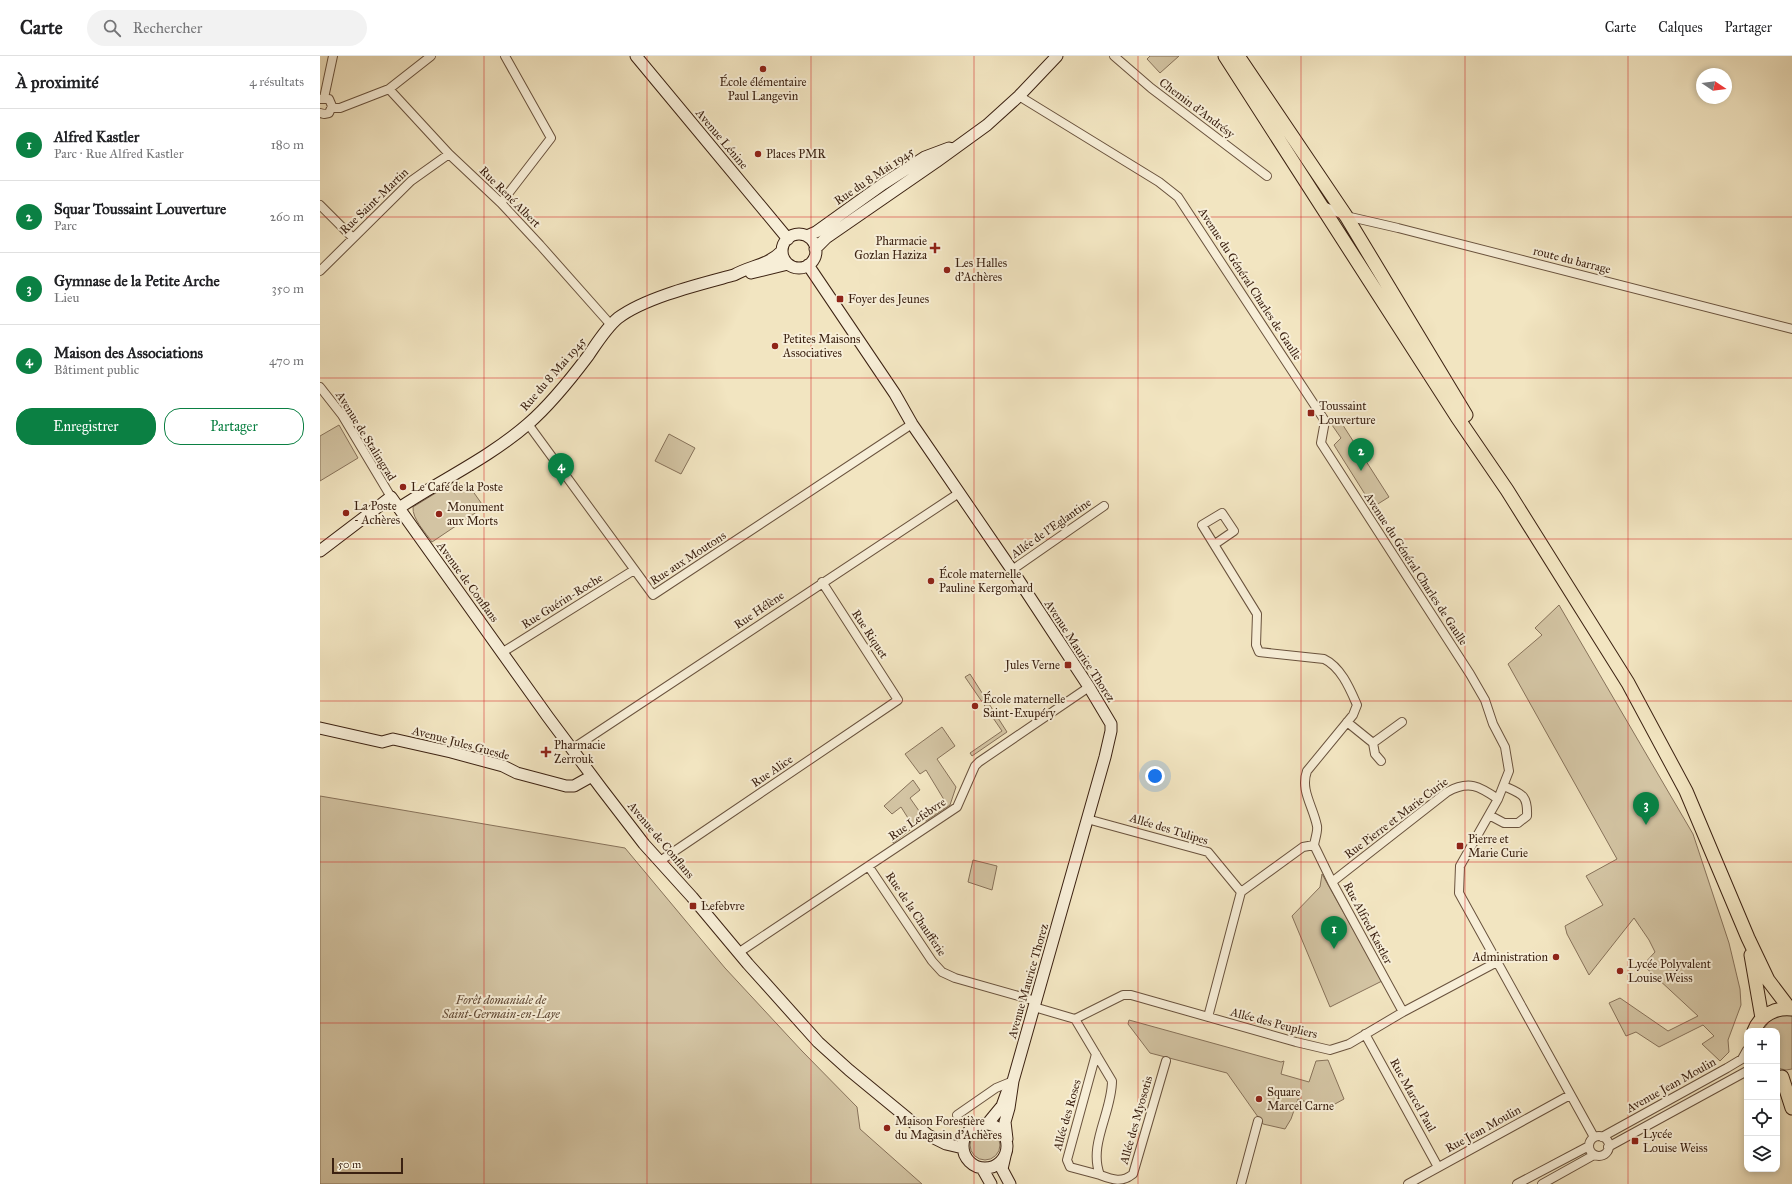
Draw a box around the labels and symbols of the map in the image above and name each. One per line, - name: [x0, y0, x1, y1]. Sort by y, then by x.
- marker: École élémentaire Paul Langevin: [758, 64, 768, 74]
- north arrow: [1696, 68, 1732, 104]
- place label: École élémentaire Paul Langevin: [719, 73, 807, 104]
- street label: Chemin d'Andrésy: [1157, 75, 1238, 141]
- street label: Avenue Lénine: [692, 105, 751, 172]
- street label: Rue du 8 Mai 1945: [832, 144, 917, 208]
- place label: Places PMR: [766, 147, 826, 161]
- marker: Places PMR: [753, 149, 763, 159]
- street label: Rue René Albert: [477, 164, 544, 231]
- street label: Rue Saint-Martin: [337, 165, 411, 237]
- street label: Avenue du Général Charles de Gaulle: [1195, 204, 1305, 363]
- place label: Pharmacie Gozlan Haziza: [854, 234, 928, 262]
- marker: Pharmacie Gozlan Haziza: [930, 243, 940, 253]
- street label: route du barrage: [1532, 244, 1612, 277]
- place label: Les Halles d'Achères: [955, 256, 1007, 284]
- marker: Les Halles d'Achères: [942, 265, 952, 275]
- place label: Foyer des Jeunes: [848, 292, 929, 307]
- marker: Foyer des Jeunes: [835, 294, 845, 304]
- place label: Petites Maisons Associatives: [782, 332, 860, 360]
- street label: Rue du 8 Mai 1945: [517, 334, 589, 414]
- marker: Petites Maisons Associatives: [770, 341, 780, 351]
- street label: Avenue de Stalingrad: [331, 388, 399, 484]
- place label: Toussaint Louverture: [1319, 399, 1376, 427]
- marker: Toussaint Louverture: [1306, 408, 1316, 418]
- pin: 2: [1348, 438, 1374, 471]
- pin: 4: [548, 453, 574, 486]
- place label: Le Café de la Poste: [411, 480, 503, 494]
- marker: Le Café de la Poste: [398, 482, 408, 492]
- street label: Avenue du Général Charles de Gaulle: [1361, 489, 1471, 648]
- street label: Allée de l'Eglantine: [1007, 495, 1094, 562]
- place label: La Poste - Achères: [354, 499, 400, 527]
- place label: Monument aux Morts: [447, 500, 505, 528]
- marker: La Poste - Achères: [341, 508, 351, 518]
- marker: Monument aux Morts: [434, 509, 444, 519]
- street label: Rue aux Moutons: [647, 528, 729, 588]
- street label: Avenue de Conflans: [434, 538, 502, 625]
- place label: École maternelle Pauline Kergomard: [939, 565, 1033, 596]
- street label: Rue Guérin-Roche: [519, 570, 605, 632]
- marker: École maternelle Pauline Kergomard: [926, 576, 936, 586]
- street label: Rue Hélène: [731, 588, 787, 632]
- street label: Avenue Maurice Thorez: [1041, 597, 1118, 705]
- street label: Rue Riquet: [848, 607, 891, 662]
- place label: Jules Verne: [1003, 658, 1060, 673]
- marker: Jules Verne: [1063, 660, 1073, 670]
- place label: École maternelle Saint-Exupéry: [983, 690, 1065, 720]
- marker: École maternelle Saint-Exupéry: [970, 701, 980, 711]
- street label: Avenue Jules Guesde: [410, 723, 511, 764]
- place label: Pharmacie Zerrouk: [554, 738, 606, 766]
- marker: Pharmacie Zerrouk: [541, 747, 551, 757]
- street label: Rue Alice: [749, 752, 795, 790]
- your location: [1145, 766, 1165, 786]
- street label: Rue Pierre et Marie Curie: [1342, 775, 1450, 861]
- pin: 3: [1633, 792, 1659, 825]
- street label: Rue Lefebvre: [886, 795, 948, 843]
- street label: Avenue de Conflans: [624, 798, 697, 881]
- street label: Allée des Tulipes: [1127, 810, 1210, 848]
- place label: Pierre et Marie Curie: [1468, 832, 1528, 860]
- marker: Pierre et Marie Curie: [1455, 841, 1465, 851]
- street label: Rue de la Chaufferie: [883, 869, 949, 959]
- street label: Rue Alfred Kastler: [1341, 880, 1396, 967]
- place label: Lefebvre: [701, 899, 745, 913]
- marker: Lefebvre: [688, 901, 698, 911]
- pin: 1: [1321, 916, 1347, 949]
- street label: Avenue Maurice Thorez: [1005, 922, 1051, 1041]
- place label: Administration: [1471, 950, 1548, 964]
- marker: Administration: [1551, 952, 1561, 962]
- place label: Lycée Polyvalent Louise Weiss: [1628, 957, 1712, 985]
- marker: Lycée Polyvalent Louise Weiss: [1615, 966, 1625, 976]
- park label: Forêt domaniale de Saint-Germain-en-Laye: [441, 993, 560, 1021]
- street label: Allée des Peupliers: [1228, 1004, 1319, 1041]
- street label: Avenue Jean Moulin: [1623, 1054, 1719, 1117]
- street label: Rue Marcel Paul: [1387, 1056, 1439, 1135]
- street label: Allée des Myosotis: [1116, 1074, 1155, 1167]
- street label: Allée des Roses: [1050, 1078, 1084, 1153]
- place label: Square Marcel Carne: [1267, 1085, 1334, 1113]
- marker: Square Marcel Carne: [1254, 1094, 1264, 1104]
- street label: Rue Jean Moulin: [1443, 1102, 1524, 1156]
- place label: Maison Forestière du Magasin d'Achères: [895, 1114, 1002, 1143]
- marker: Maison Forestière du Magasin d'Achères: [882, 1123, 892, 1133]
- place label: Lycée Louise Weiss: [1643, 1127, 1708, 1155]
- marker: Lycée Louise Weiss: [1630, 1136, 1640, 1146]
- scale bar: [332, 1156, 403, 1175]

